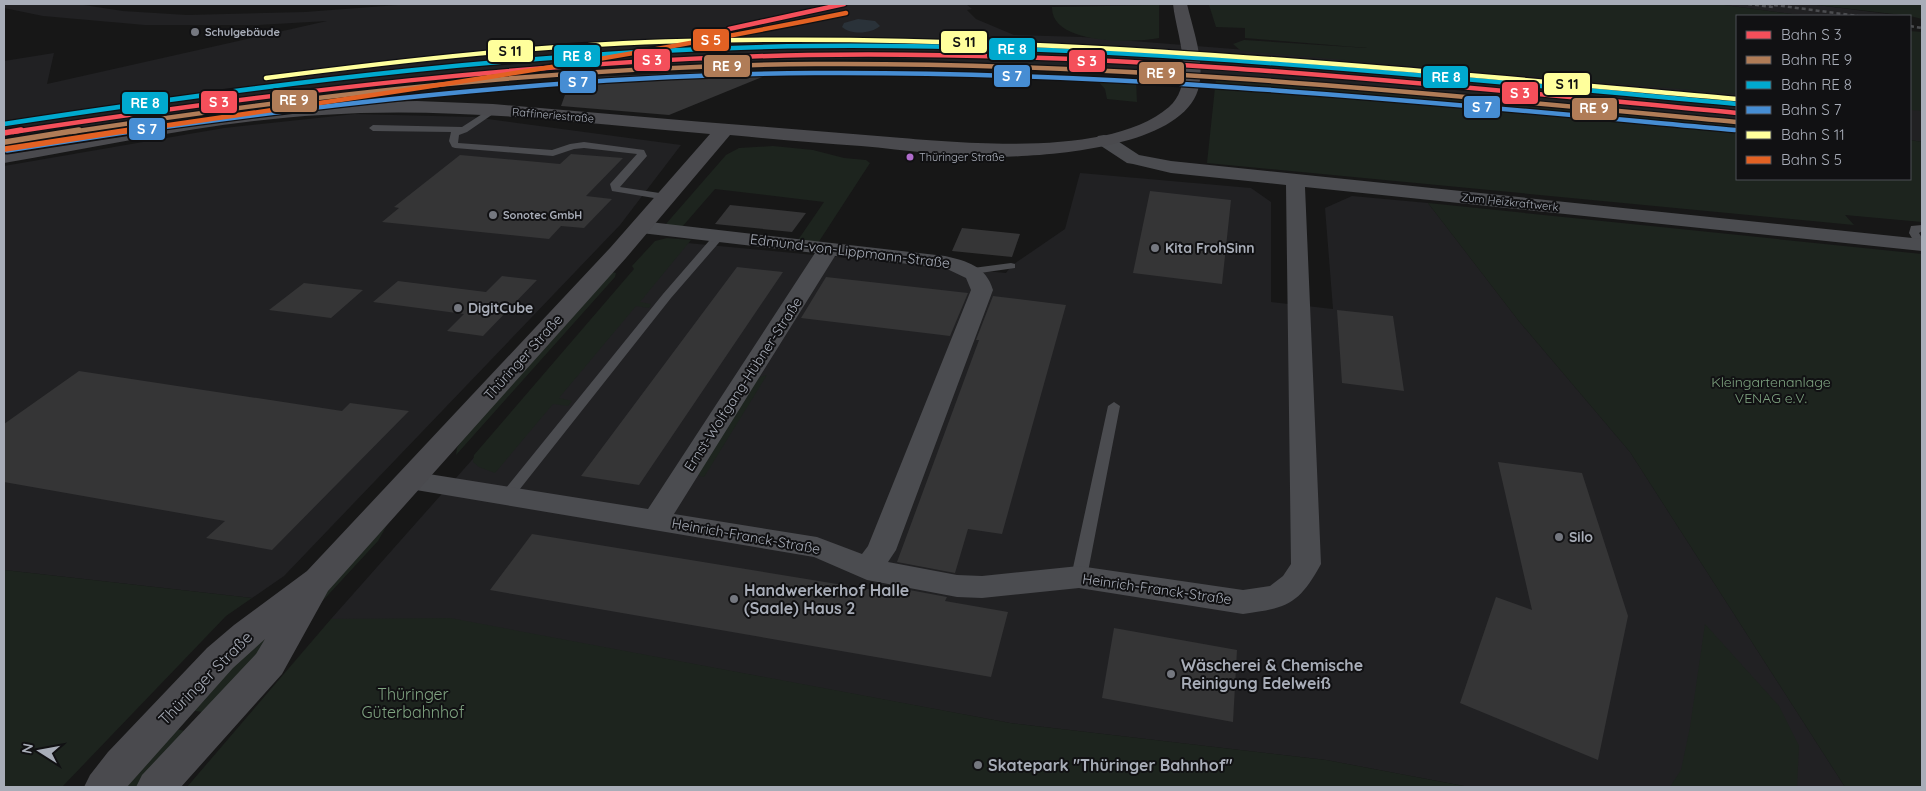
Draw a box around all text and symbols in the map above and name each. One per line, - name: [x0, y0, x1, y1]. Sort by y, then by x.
- legend: [1736, 15, 1911, 180]
- place label: Schulgebäude: [205, 25, 280, 39]
- text: Bahn S 3: [1781, 25, 1842, 44]
- marker: Schulgebäude: [189, 26, 201, 38]
- line badge: S 5: [692, 28, 730, 52]
- line badge: S 11: [940, 30, 988, 54]
- text: S 5: [701, 31, 721, 49]
- text: S 11: [952, 33, 976, 51]
- line badge: RE 8: [988, 37, 1036, 61]
- line badge: S 11: [487, 39, 534, 63]
- text: RE 8: [997, 40, 1027, 58]
- text: S 11: [498, 42, 522, 60]
- line badge: RE 8: [553, 44, 601, 68]
- text: RE 8: [562, 47, 592, 65]
- line badge: S 3: [633, 48, 671, 72]
- line badge: S 3: [1068, 49, 1106, 73]
- text: Bahn RE 9: [1781, 50, 1852, 69]
- text: S 3: [642, 51, 662, 69]
- text: S 3: [1077, 52, 1097, 70]
- line badge: RE 9: [703, 54, 751, 78]
- text: RE 9: [712, 57, 742, 75]
- line badge: RE 9: [1138, 61, 1185, 85]
- line badge: S 7: [993, 64, 1031, 88]
- text: RE 9: [1146, 64, 1176, 82]
- line badge: RE 8: [1422, 65, 1469, 89]
- text: S 7: [1002, 67, 1022, 85]
- text: RE 8: [1431, 68, 1461, 86]
- line badge: S 7: [559, 70, 597, 94]
- line badge: S 11: [1543, 72, 1591, 96]
- text: S 7: [568, 73, 588, 91]
- text: S 11: [1555, 75, 1579, 93]
- text: Bahn RE 8: [1781, 75, 1852, 94]
- line badge: S 3: [1501, 81, 1539, 105]
- text: S 3: [1510, 84, 1530, 102]
- line badge: RE 9: [271, 89, 318, 113]
- line badge: S 3: [200, 90, 238, 114]
- line badge: RE 8: [121, 91, 169, 115]
- text: RE 9: [279, 91, 309, 109]
- text: S 3: [209, 93, 229, 111]
- text: RE 8: [130, 94, 160, 112]
- line badge: S 7: [1463, 95, 1501, 119]
- line badge: RE 9: [1571, 97, 1618, 121]
- text: S 7: [1472, 98, 1492, 116]
- text: RE 9: [1579, 99, 1609, 117]
- text: Bahn S 7: [1781, 100, 1842, 119]
- street label: Raffineriestraße: [511, 104, 595, 126]
- line badge: S 7: [128, 117, 166, 141]
- text: S 7: [137, 120, 157, 138]
- text: Bahn S 11: [1781, 125, 1845, 144]
- place label: Thüringer Straße: [919, 150, 1005, 164]
- text: Bahn S 5: [1781, 150, 1842, 169]
- marker: Thüringer Straße: [905, 152, 915, 162]
- street label: Zum Heizkraftwerk: [1461, 190, 1559, 214]
- place label: Sonotec GmbH: [503, 208, 582, 222]
- marker: Sonotec GmbH: [487, 209, 499, 221]
- street label: Edmund-von-Lippmann-Straße: [749, 230, 951, 272]
- place label: Kita FrohSinn: [1165, 239, 1255, 257]
- marker: Kita FrohSinn: [1149, 242, 1161, 254]
- street label: Ernst-Wolfgang-Hübner-Straße: [680, 294, 806, 474]
- place label: DigitCube: [468, 299, 533, 317]
- marker: DigitCube: [452, 302, 464, 314]
- street label: Thüringer Straße: [480, 310, 566, 404]
- park label: Kleingartenanlage VENAG e.V.: [1711, 373, 1831, 407]
- street label: Heinrich-Franck-Straße: [670, 514, 822, 558]
- place label: Silo: [1569, 528, 1593, 546]
- marker: Silo: [1553, 531, 1565, 543]
- street label: Heinrich-Franck-Straße: [1081, 570, 1233, 608]
- place label: Handwerkerhof Halle (Saale) Haus 2: [744, 580, 909, 618]
- marker: Handwerkerhof Halle (Saale) Haus 2: [728, 593, 740, 605]
- street label: Thüringer Straße: [154, 627, 256, 729]
- place label: Wäscherei & Chemische Reinigung Edelweiß: [1181, 655, 1363, 693]
- marker: Wäscherei & Chemische Reinigung Edelweiß: [1165, 668, 1177, 680]
- park label: Thüringer Güterbahnhof: [361, 684, 465, 722]
- north arrow: [15, 726, 65, 776]
- text: N: [17, 742, 37, 755]
- place label: Skatepark "Thüringer Bahnhof": [988, 755, 1233, 775]
- marker: Skatepark "Thüringer Bahnhof": [972, 759, 984, 771]

